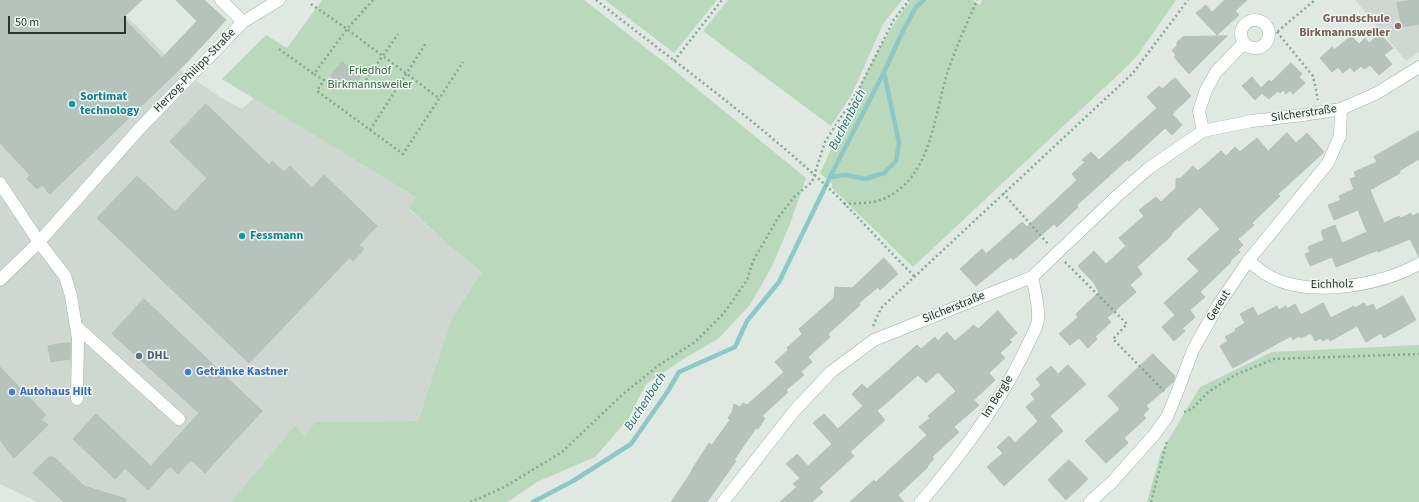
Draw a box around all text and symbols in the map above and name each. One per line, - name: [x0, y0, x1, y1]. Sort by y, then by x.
- scale bar: [10, 8, 128, 34]
- place label: Grundschule Birkmannsweiler: [1299, 12, 1390, 40]
- text: 50 m: [15, 14, 39, 31]
- marker: Grundschule Birkmannsweiler: [1393, 21, 1403, 31]
- street label: Herzog-Philipp-Straße: [151, 26, 239, 116]
- park label: Friedhof Birkmannsweiler: [328, 64, 412, 92]
- water label: Buchenbach: [826, 87, 870, 153]
- place label: Sortimat technology: [80, 90, 139, 118]
- marker: Sortimat technology: [67, 99, 77, 109]
- street label: Silcherstraße: [1270, 102, 1338, 126]
- place label: Fessmann: [250, 229, 303, 243]
- marker: Fessmann: [237, 231, 247, 241]
- street label: Eichholz: [1311, 277, 1353, 293]
- street label: Gereut: [1204, 288, 1234, 324]
- street label: Silcherstraße: [921, 289, 987, 327]
- place label: DHL: [147, 349, 169, 363]
- marker: DHL: [134, 351, 144, 361]
- place label: Getränke Kastner: [196, 365, 288, 379]
- marker: Getränke Kastner: [183, 367, 193, 377]
- water label: Buchenbach: [621, 370, 671, 434]
- street label: Im Bergle: [979, 373, 1017, 421]
- place label: Autohaus Hilt: [20, 385, 92, 399]
- marker: Autohaus Hilt: [7, 387, 17, 397]

